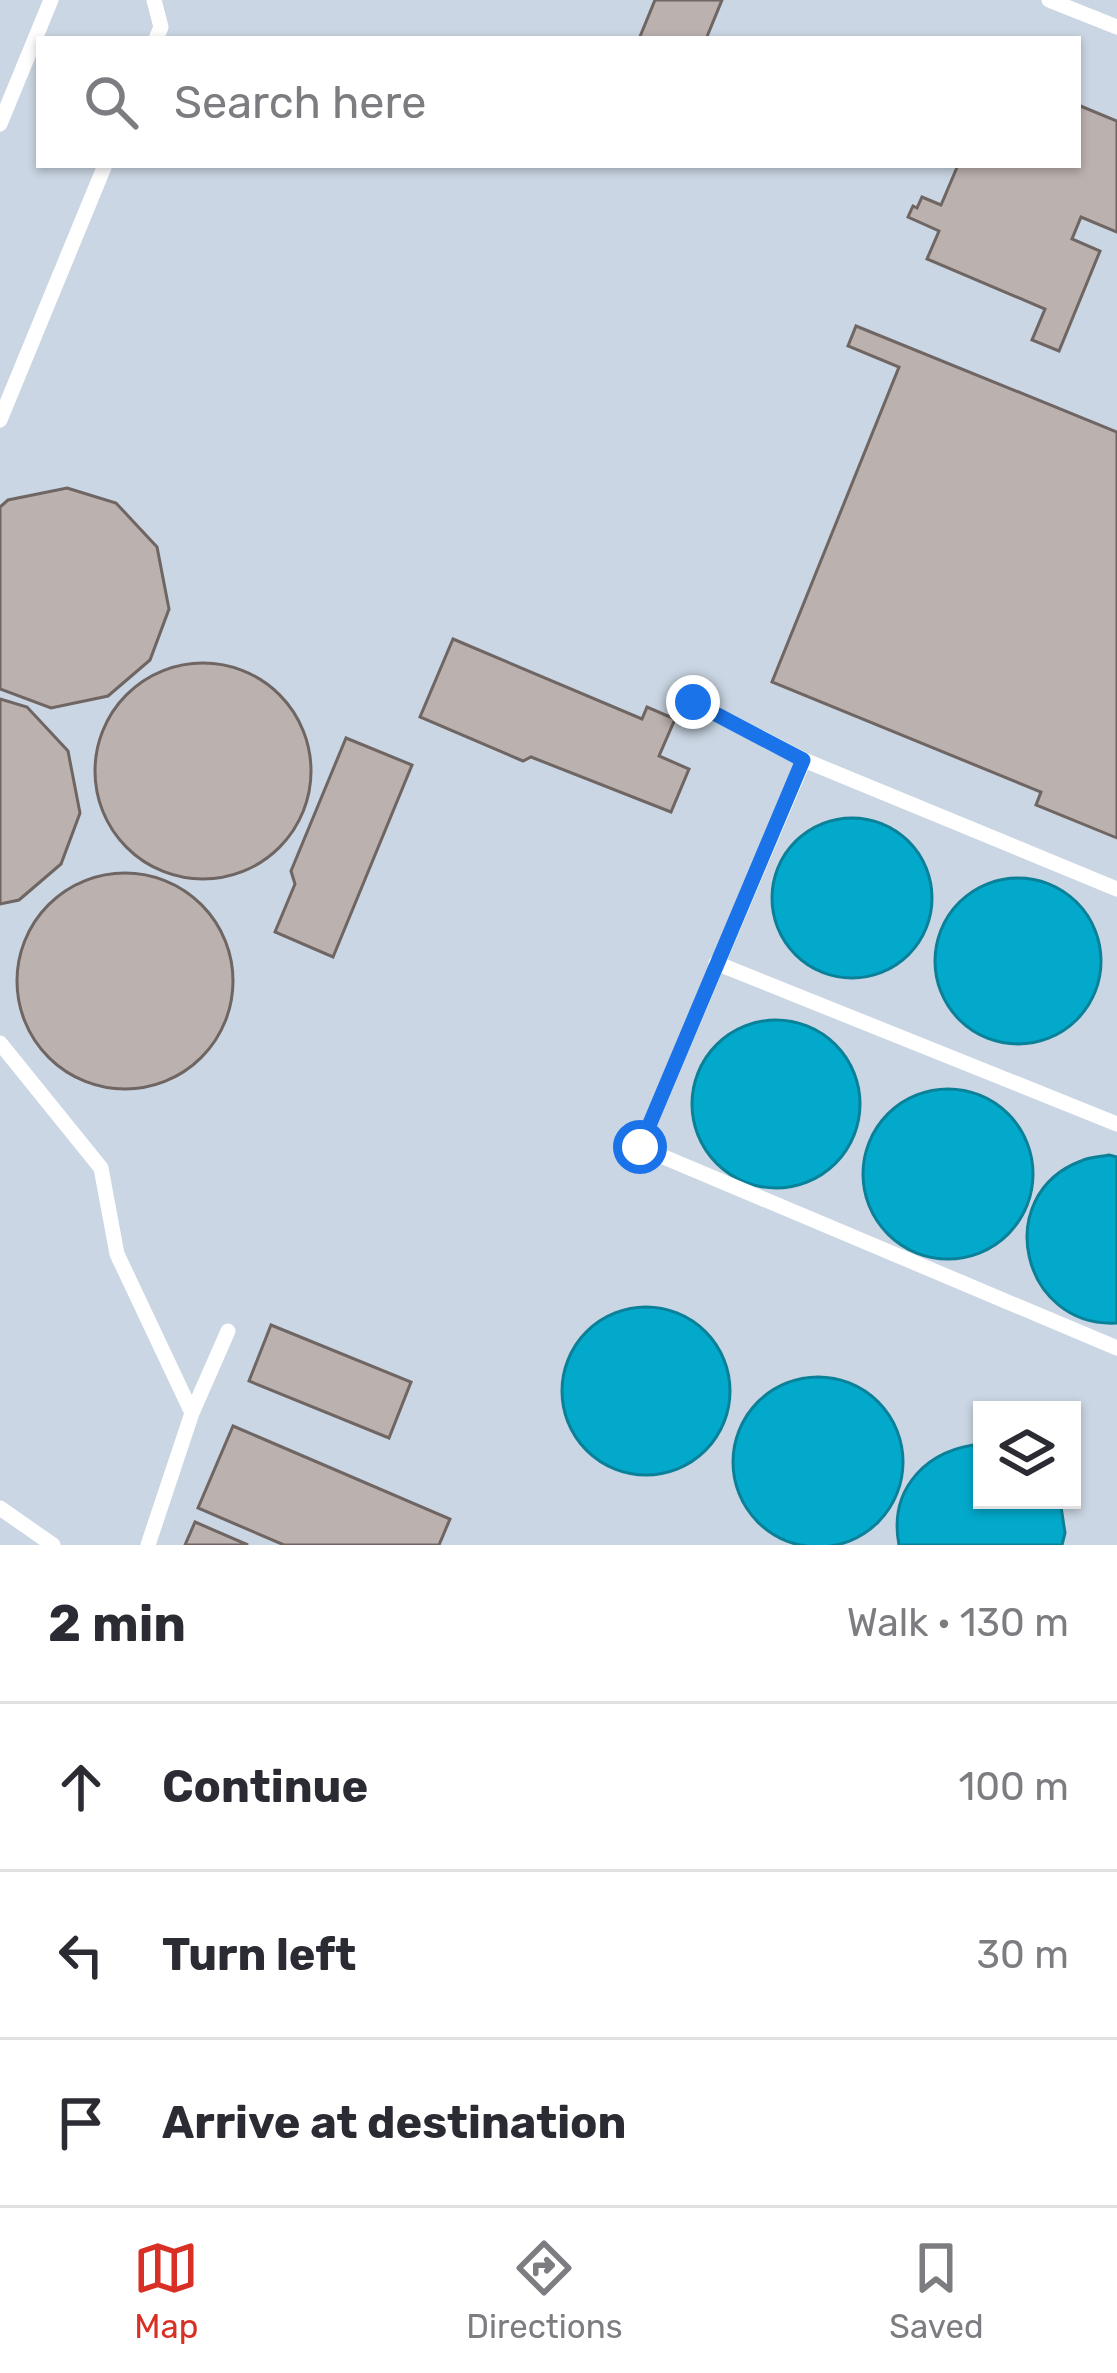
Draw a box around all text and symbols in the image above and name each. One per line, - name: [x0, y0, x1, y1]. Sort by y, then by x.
- search box: [36, 36, 1081, 168]
- icon: search: [78, 69, 144, 135]
- text: Search here: [174, 76, 426, 129]
- route end: [666, 675, 720, 729]
- route start: [613, 1120, 667, 1174]
- map controls: [973, 1401, 1081, 1509]
- button: layers: [973, 1401, 1081, 1509]
- text: 2 min: [48, 1593, 186, 1654]
- text: Walk · 130 m: [847, 1600, 1069, 1646]
- icon: ahead: [48, 1754, 114, 1820]
- text: Continue: [162, 1760, 368, 1813]
- text: 100 m: [959, 1764, 1069, 1810]
- icon: left: [48, 1922, 114, 1988]
- text: Turn left: [162, 1928, 356, 1981]
- text: 30 m: [977, 1932, 1069, 1978]
- icon: arrive: [48, 2090, 114, 2156]
- text: Arrive at destination: [162, 2096, 627, 2149]
- tab: Map: [133, 2235, 199, 2346]
- tab: Directions: [466, 2235, 623, 2346]
- tab: Saved: [889, 2235, 984, 2346]

